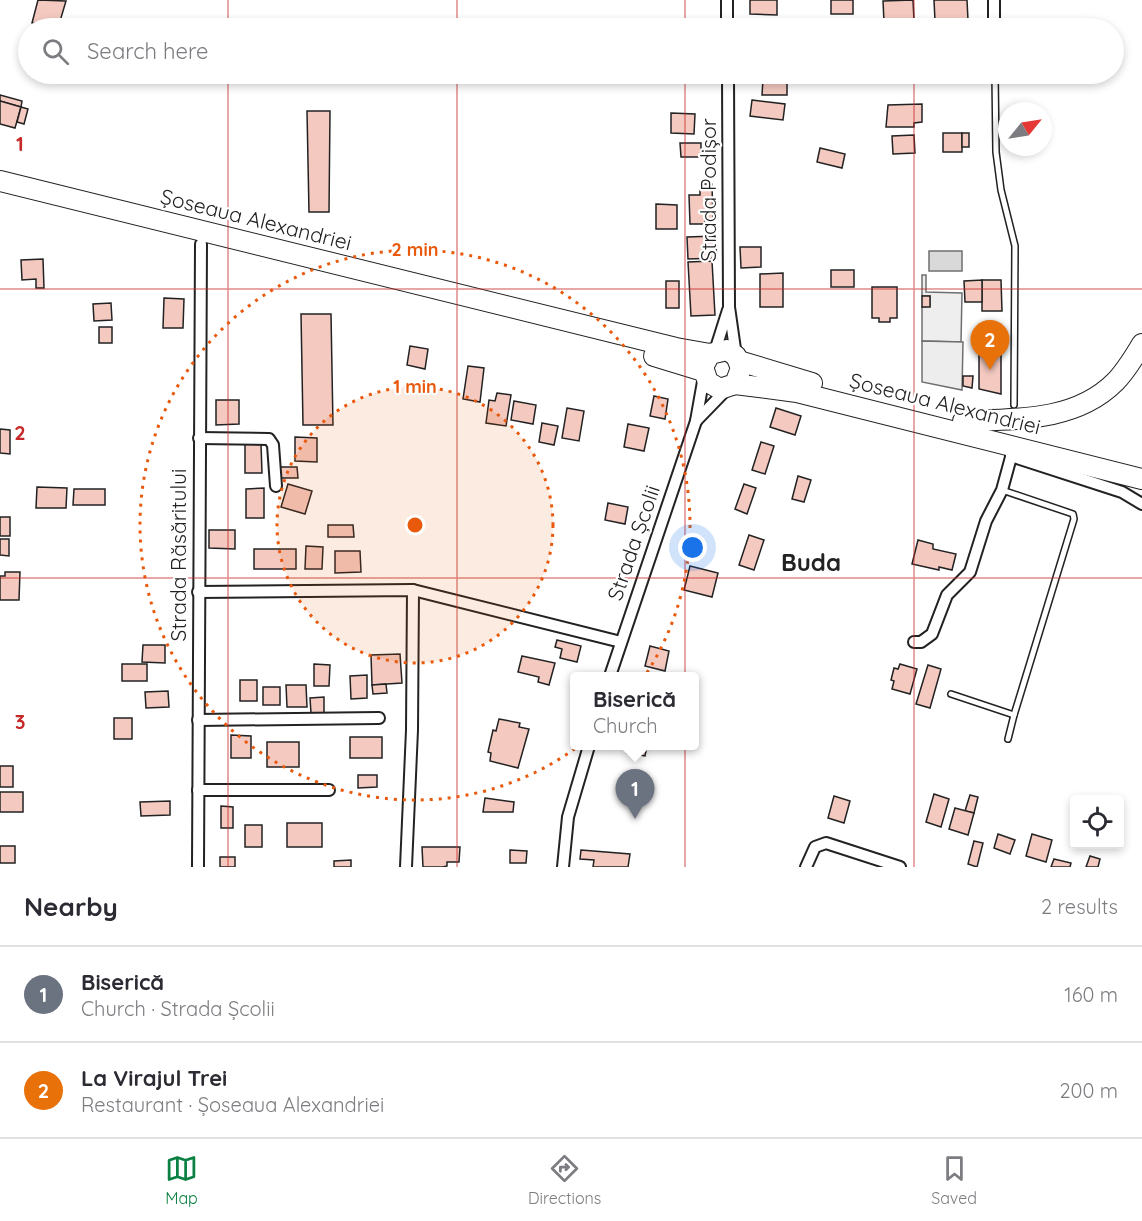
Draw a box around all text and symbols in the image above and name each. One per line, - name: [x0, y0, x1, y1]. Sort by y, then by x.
- search box: [18, 18, 1124, 84]
- icon: search: [39, 35, 72, 68]
- text: Search here: [87, 37, 208, 65]
- north arrow: [998, 102, 1052, 156]
- street label: Strada Podișor: [695, 118, 721, 262]
- text: 1: [16, 131, 24, 156]
- street label: Șoseaua Alexandriei: [158, 183, 354, 255]
- text: 2 min: [392, 238, 438, 261]
- pin: 2: [970, 320, 1010, 370]
- street label: Șoseaua Alexandriei: [847, 367, 1043, 439]
- text: 1 min: [393, 375, 437, 398]
- text: 2: [14, 420, 26, 445]
- street label: Strada Răsăritului: [165, 468, 191, 642]
- street label: Strada Școlii: [601, 482, 665, 604]
- centre of rings: [405, 515, 425, 535]
- your location: [678, 533, 707, 562]
- district label: Buda: [781, 547, 841, 577]
- popup: [570, 672, 699, 750]
- text: Biserică: [593, 685, 676, 713]
- text: 3: [15, 709, 25, 734]
- text: Church: [593, 713, 658, 738]
- pin: 1: [616, 770, 654, 819]
- map controls: [1070, 795, 1124, 849]
- button: locate: [1070, 795, 1124, 849]
- text: Nearby: [24, 890, 118, 923]
- text: 2 results: [1041, 894, 1118, 919]
- text: Biserică: [81, 968, 164, 996]
- text: 1: [40, 982, 47, 1007]
- text: 160 m: [1064, 982, 1118, 1007]
- text: Church · Strada Școlii: [81, 996, 275, 1021]
- text: La Virajul Trei: [81, 1064, 227, 1092]
- text: 2: [38, 1078, 49, 1103]
- text: 200 m: [1059, 1078, 1118, 1103]
- text: Restaurant · Șoseaua Alexandriei: [81, 1092, 384, 1117]
- tab: Map: [165, 1152, 198, 1208]
- tab: Directions: [528, 1152, 601, 1208]
- tab: Saved: [931, 1152, 977, 1208]

